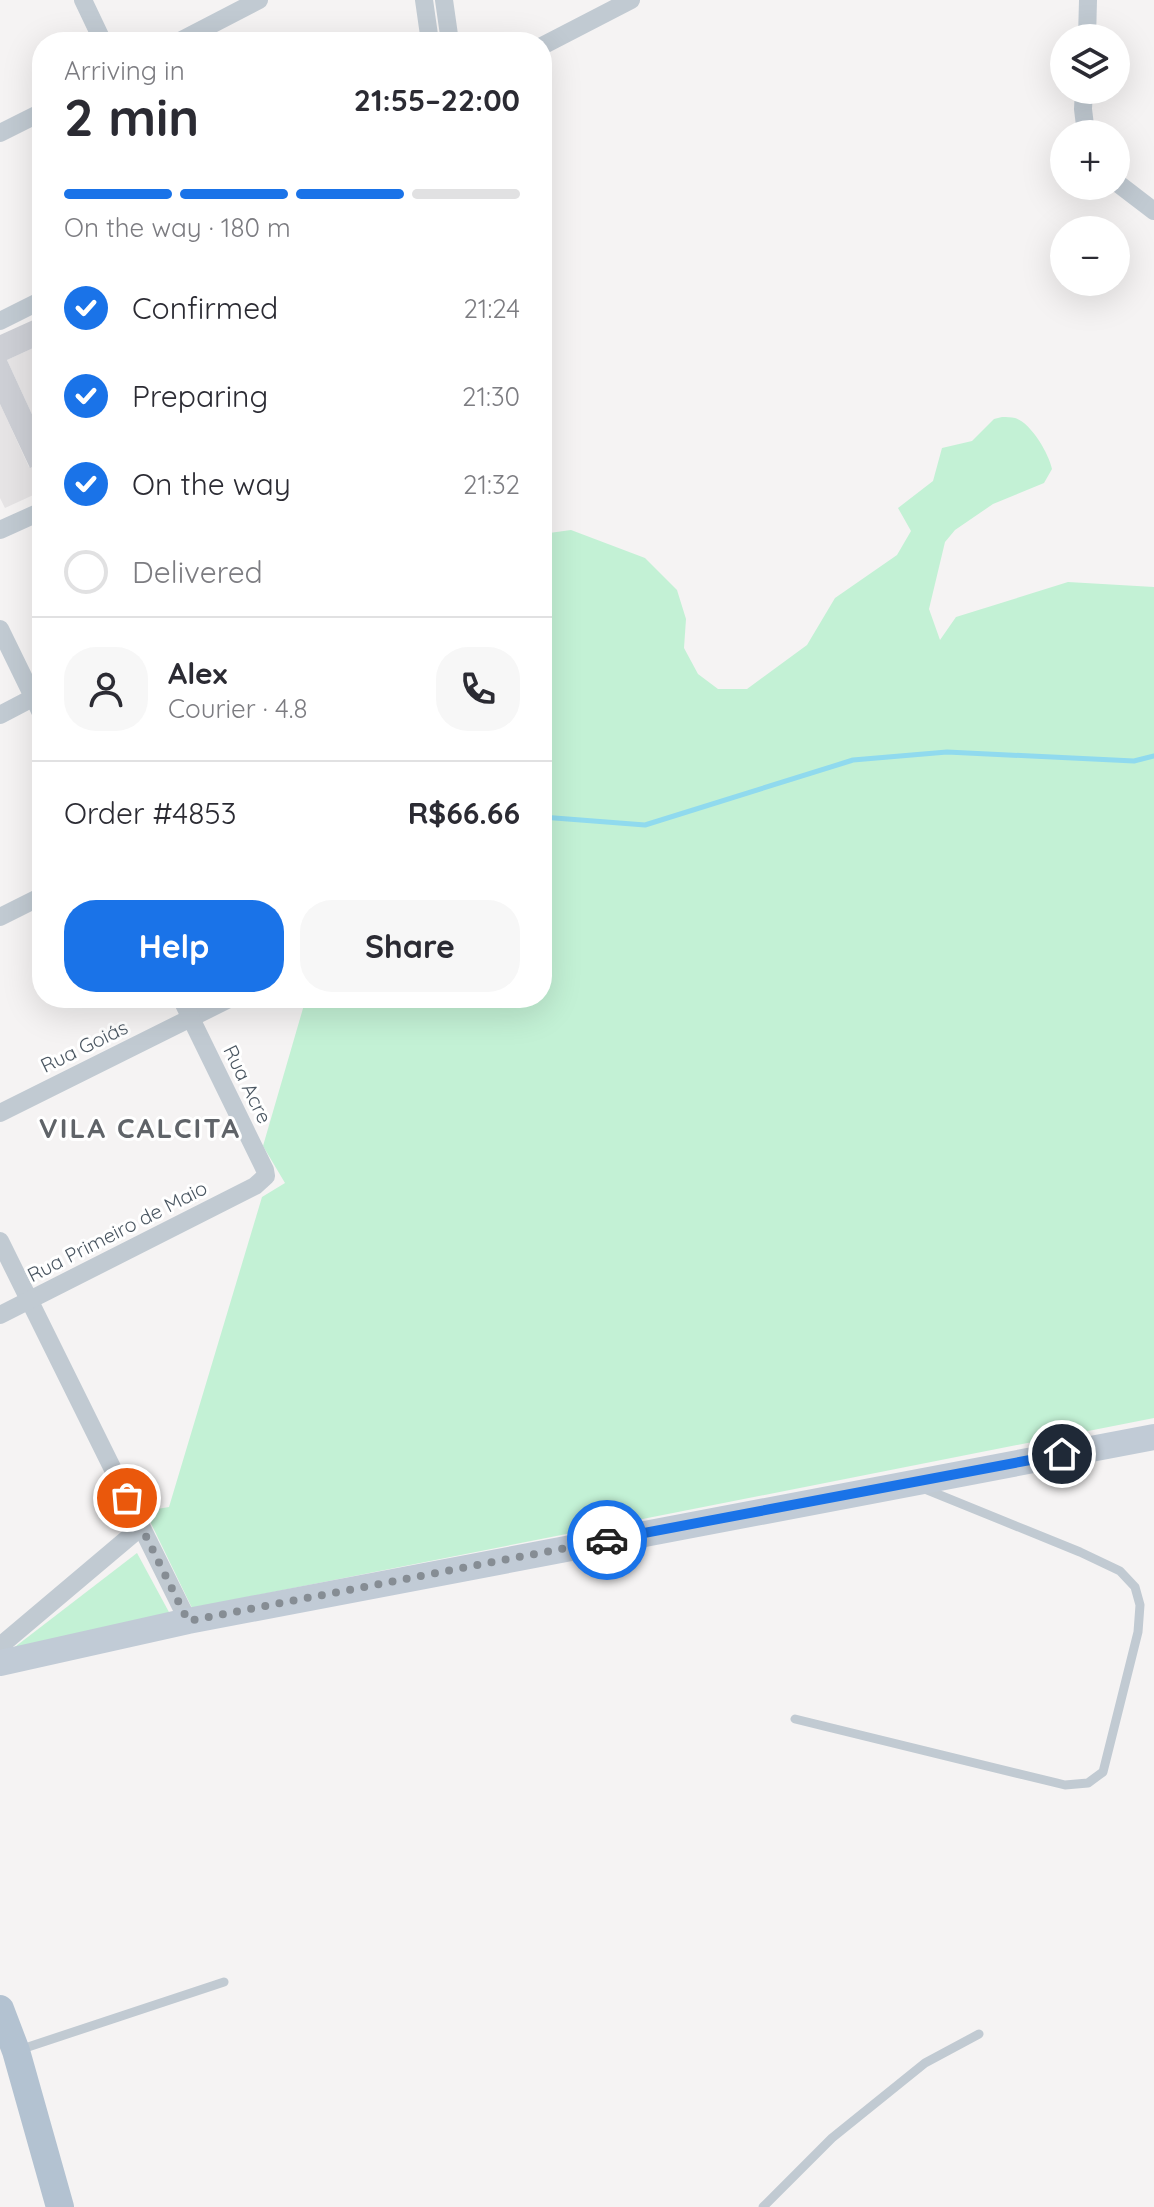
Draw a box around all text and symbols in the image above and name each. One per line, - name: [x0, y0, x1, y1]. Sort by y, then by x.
- map controls: [1050, 24, 1130, 296]
- button: layers: [1050, 24, 1130, 104]
- text: Arriving in: [64, 54, 185, 87]
- text: 21:55–22:00: [354, 81, 520, 119]
- text: 2 min: [64, 84, 199, 149]
- button: +: [1050, 120, 1130, 200]
- text: On the way · 180 m: [64, 211, 291, 244]
- button: −: [1050, 216, 1130, 296]
- icon: check: [64, 286, 108, 330]
- text: Confirmed: [132, 289, 278, 327]
- text: 21:24: [463, 292, 520, 325]
- icon: check: [64, 374, 108, 418]
- text: Preparing: [132, 377, 268, 415]
- text: 21:30: [462, 380, 520, 413]
- icon: check: [64, 462, 108, 506]
- text: On the way: [132, 465, 291, 503]
- text: 21:32: [463, 468, 520, 501]
- text: Delivered: [132, 553, 263, 591]
- button: person: [64, 647, 148, 731]
- button: phone: [436, 647, 520, 731]
- text: Alex: [168, 654, 227, 692]
- text: Courier · 4.8: [168, 692, 307, 725]
- text: Order #4853: [64, 794, 236, 832]
- text: R$66.66: [408, 794, 520, 832]
- button: Help: [64, 900, 284, 992]
- button: Share: [300, 900, 520, 992]
- street label: Rua Goiás: [36, 1014, 132, 1078]
- street label: Rua Acre: [218, 1041, 278, 1127]
- district label: VILA CALCITA: [39, 1110, 241, 1145]
- street label: Rua Primeiro de Maio: [23, 1175, 211, 1287]
- pin: [1028, 1420, 1096, 1488]
- icon: home: [1040, 1432, 1084, 1476]
- pin: [93, 1464, 161, 1532]
- icon: bag: [105, 1476, 149, 1520]
- courier: [567, 1500, 647, 1580]
- icon: car: [585, 1518, 629, 1562]

